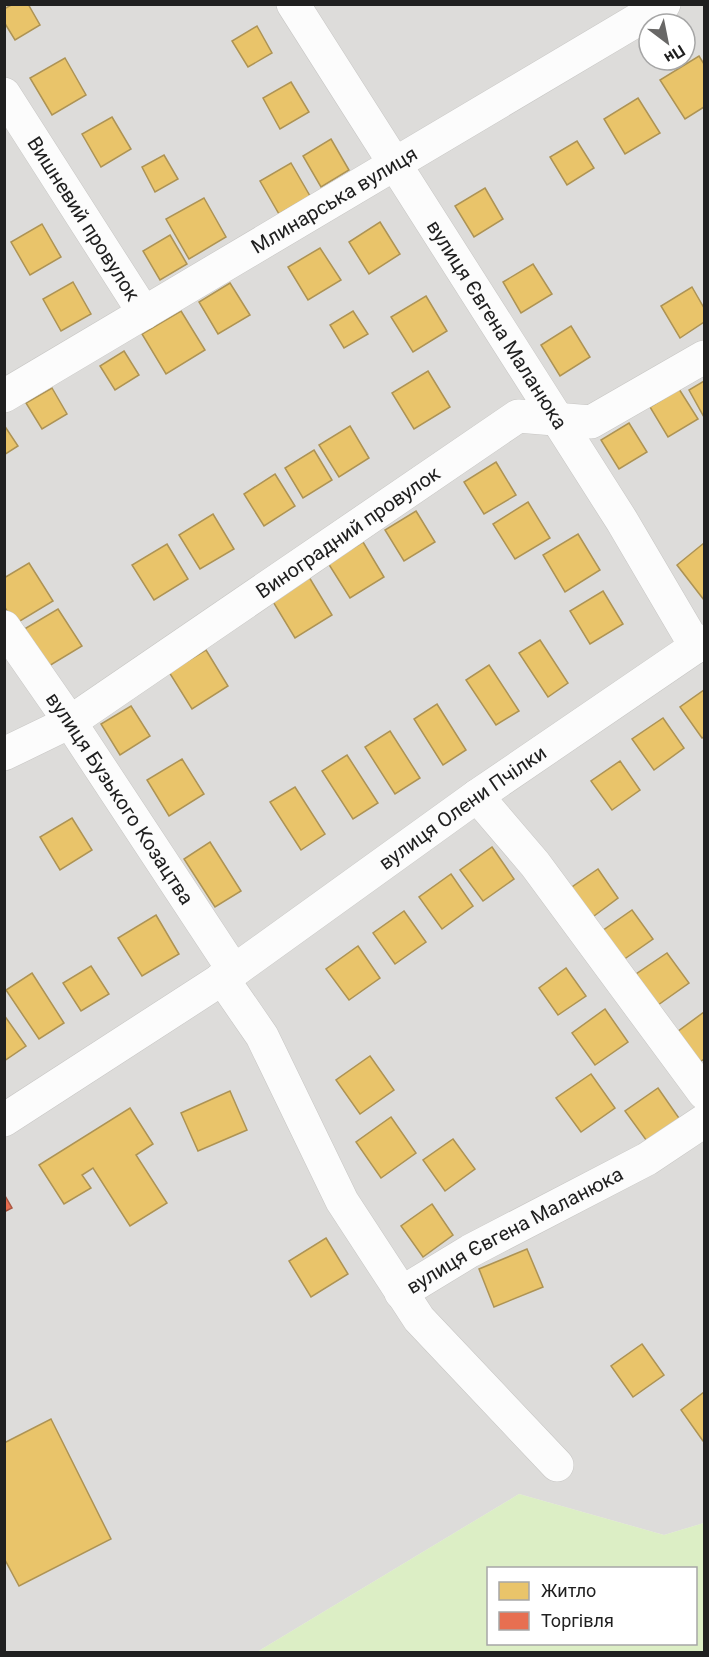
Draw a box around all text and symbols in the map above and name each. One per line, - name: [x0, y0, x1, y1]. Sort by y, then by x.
- north arrow: [637, 12, 697, 72]
- text: Пн: [661, 41, 688, 68]
- street label: Вишневий провулок: [22, 132, 145, 305]
- street label: Млинарська вулиця: [247, 141, 421, 258]
- street label: вулиця Євгена Маланюка: [422, 216, 572, 434]
- street label: Виноградний провулок: [251, 461, 445, 603]
- street label: вулиця Бузького Козацтва: [41, 688, 199, 909]
- street label: вулиця Олени Пчілки: [374, 740, 551, 875]
- street label: вулиця Євгена Маланюка: [402, 1162, 627, 1299]
- legend: [487, 1567, 697, 1645]
- text: Житло: [541, 1580, 596, 1601]
- text: Торгівля: [541, 1610, 614, 1631]

